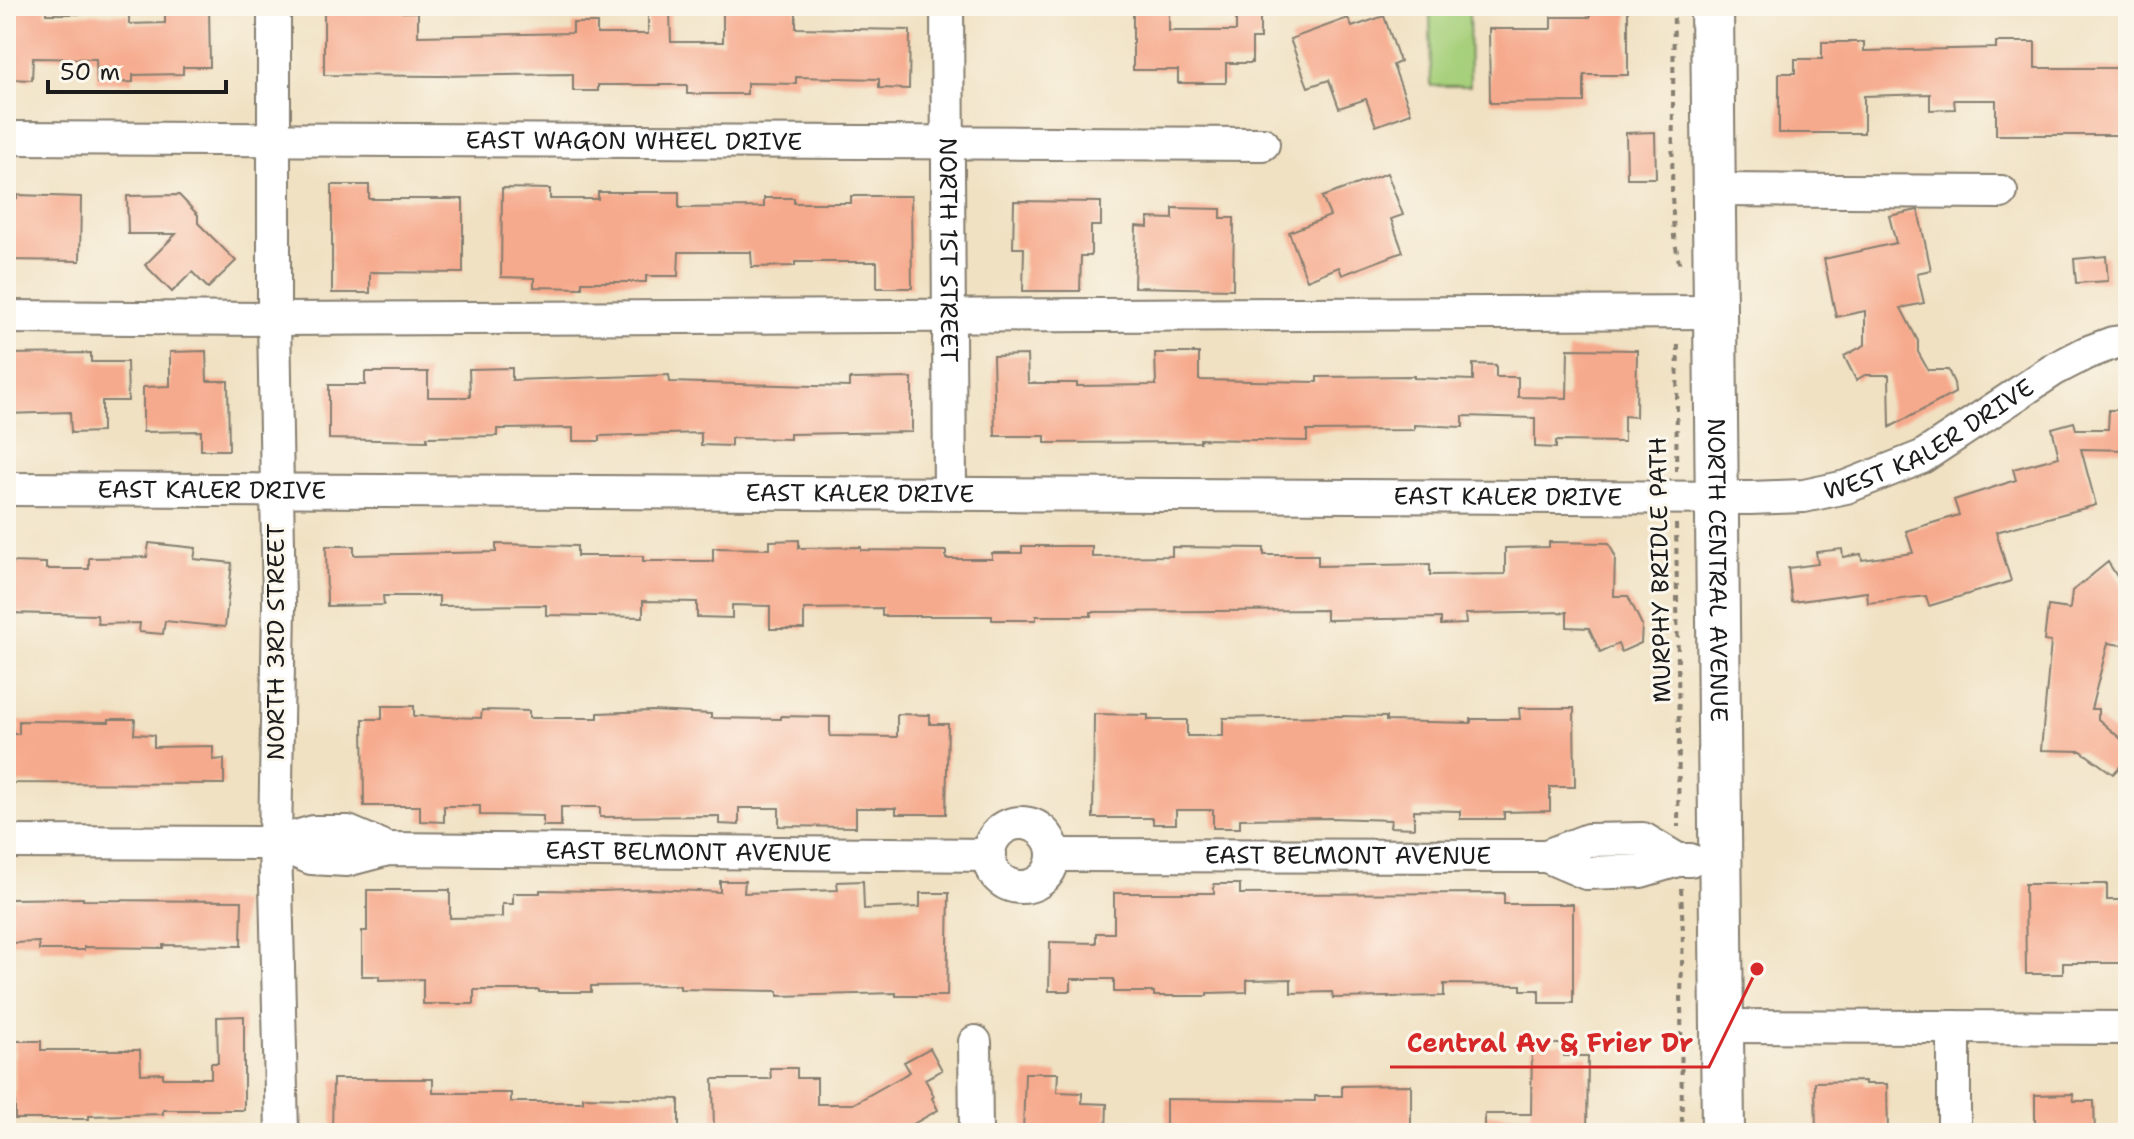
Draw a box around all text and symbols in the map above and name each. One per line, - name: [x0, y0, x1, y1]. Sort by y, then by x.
- scale bar: [48, 44, 226, 94]
- text: 50 m: [60, 56, 120, 88]
- street label: EAST WAGON WHEEL DRIVE: [465, 124, 803, 158]
- street label: NORTH 1ST STREET: [932, 137, 965, 363]
- street label: WEST KALER DRIVE: [1821, 372, 2040, 507]
- street label: NORTH CENTRAL AVENUE: [1700, 418, 1735, 722]
- street label: MURPHY BRIDLE PATH: [1642, 437, 1678, 703]
- street label: EAST KALER DRIVE: [98, 473, 326, 507]
- street label: EAST KALER DRIVE: [746, 477, 974, 510]
- street label: EAST KALER DRIVE: [1394, 480, 1622, 513]
- street label: NORTH 3RD STREET: [260, 523, 292, 760]
- street label: EAST BELMONT AVENUE: [545, 835, 832, 869]
- street label: EAST BELMONT AVENUE: [1205, 839, 1491, 872]
- callout: Central Av & Frier Dr: [1390, 1017, 1709, 1067]
- text: Central Av & Frier Dr: [1407, 1025, 1693, 1060]

